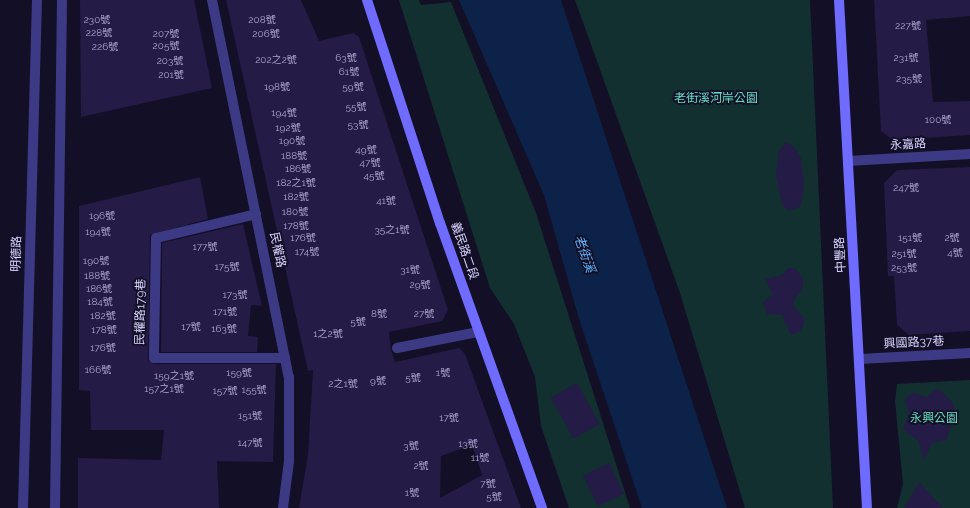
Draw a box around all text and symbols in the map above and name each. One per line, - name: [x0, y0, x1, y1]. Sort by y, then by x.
- house number: 230號: [84, 14, 110, 26]
- house number: 208號: [248, 14, 276, 26]
- house number: 227號: [895, 20, 921, 32]
- house number: 228號: [86, 27, 112, 39]
- house number: 207號: [153, 28, 179, 40]
- house number: 206號: [252, 28, 280, 40]
- house number: 205號: [153, 40, 179, 52]
- house number: 226號: [92, 41, 118, 53]
- house number: 63號: [335, 52, 357, 64]
- house number: 231號: [894, 52, 918, 64]
- house number: 202之2號: [255, 54, 297, 66]
- house number: 203號: [157, 55, 183, 67]
- house number: 61號: [339, 66, 359, 78]
- house number: 201號: [158, 69, 184, 81]
- house number: 235號: [896, 73, 922, 85]
- house number: 198號: [264, 81, 290, 93]
- house number: 59號: [342, 81, 364, 93]
- park label: 老街溪河岸公園: [674, 92, 758, 106]
- house number: 55號: [346, 101, 366, 113]
- house number: 194號: [271, 107, 297, 119]
- house number: 100號: [925, 114, 951, 126]
- house number: 53號: [348, 119, 368, 131]
- house number: 192號: [275, 122, 301, 134]
- house number: 190號: [279, 135, 305, 147]
- street label: 永嘉路: [890, 137, 926, 153]
- house number: 49號: [355, 144, 377, 156]
- house number: 188號: [281, 150, 307, 162]
- house number: 47號: [360, 157, 380, 169]
- house number: 186號: [285, 163, 311, 175]
- house number: 45號: [364, 170, 384, 182]
- house number: 182之1號: [276, 177, 316, 189]
- house number: 247號: [893, 182, 919, 194]
- house number: 182號: [283, 191, 309, 203]
- house number: 41號: [376, 195, 396, 207]
- house number: 180號: [282, 206, 308, 218]
- house number: 196號: [89, 210, 115, 222]
- house number: 178號: [283, 220, 309, 232]
- street label: 義民路二段: [447, 220, 481, 282]
- house number: 35之1號: [374, 224, 410, 236]
- house number: 194號: [85, 226, 111, 238]
- street label: 民權路: [266, 231, 288, 269]
- house number: 176號: [290, 232, 316, 244]
- house number: 151號: [898, 232, 922, 244]
- house number: 2號: [944, 232, 960, 244]
- water label: 老街溪: [570, 233, 598, 275]
- street label: 明德路: [9, 236, 25, 272]
- street label: 中豐路: [833, 237, 849, 273]
- house number: 177號: [193, 241, 217, 253]
- house number: 174號: [295, 246, 319, 258]
- house number: 4號: [947, 247, 963, 259]
- house number: 251號: [892, 248, 916, 260]
- house number: 190號: [83, 255, 109, 267]
- house number: 175號: [215, 261, 239, 273]
- house number: 253號: [891, 262, 917, 274]
- house number: 31號: [400, 264, 420, 276]
- house number: 188號: [84, 270, 110, 282]
- street label: 民權路179巷: [133, 279, 149, 345]
- house number: 29號: [409, 279, 431, 291]
- house number: 186號: [86, 283, 112, 295]
- house number: 173號: [223, 289, 247, 301]
- house number: 184號: [87, 296, 113, 308]
- house number: 171號: [213, 306, 237, 318]
- house number: 8號: [371, 308, 387, 320]
- house number: 27號: [414, 308, 434, 320]
- house number: 182號: [90, 310, 116, 322]
- house number: 5號: [350, 316, 366, 328]
- house number: 17號: [181, 321, 201, 333]
- house number: 163號: [211, 323, 237, 335]
- house number: 178號: [91, 324, 117, 336]
- house number: 1之2號: [313, 328, 343, 340]
- street label: 興國路37巷: [883, 334, 945, 352]
- house number: 176號: [90, 342, 116, 354]
- house number: 166號: [85, 364, 111, 376]
- house number: 159號: [226, 367, 252, 379]
- house number: 1號: [436, 367, 450, 379]
- house number: 159之1號: [154, 370, 194, 382]
- house number: 5號: [405, 372, 421, 384]
- house number: 9號: [370, 375, 386, 387]
- house number: 2之1號: [328, 378, 358, 390]
- house number: 157之1號: [144, 383, 184, 395]
- house number: 155號: [241, 384, 267, 396]
- house number: 157號: [212, 385, 238, 397]
- house number: 151號: [238, 410, 262, 422]
- house number: 17號: [439, 412, 459, 424]
- park label: 永興公園: [910, 412, 958, 426]
- house number: 147號: [237, 437, 263, 449]
- house number: 13號: [458, 438, 478, 450]
- house number: 3號: [403, 440, 419, 452]
- house number: 11號: [471, 452, 489, 464]
- house number: 2號: [413, 460, 429, 472]
- house number: 7號: [480, 478, 496, 490]
- house number: 1號: [405, 487, 419, 499]
- house number: 5號: [486, 491, 502, 503]

